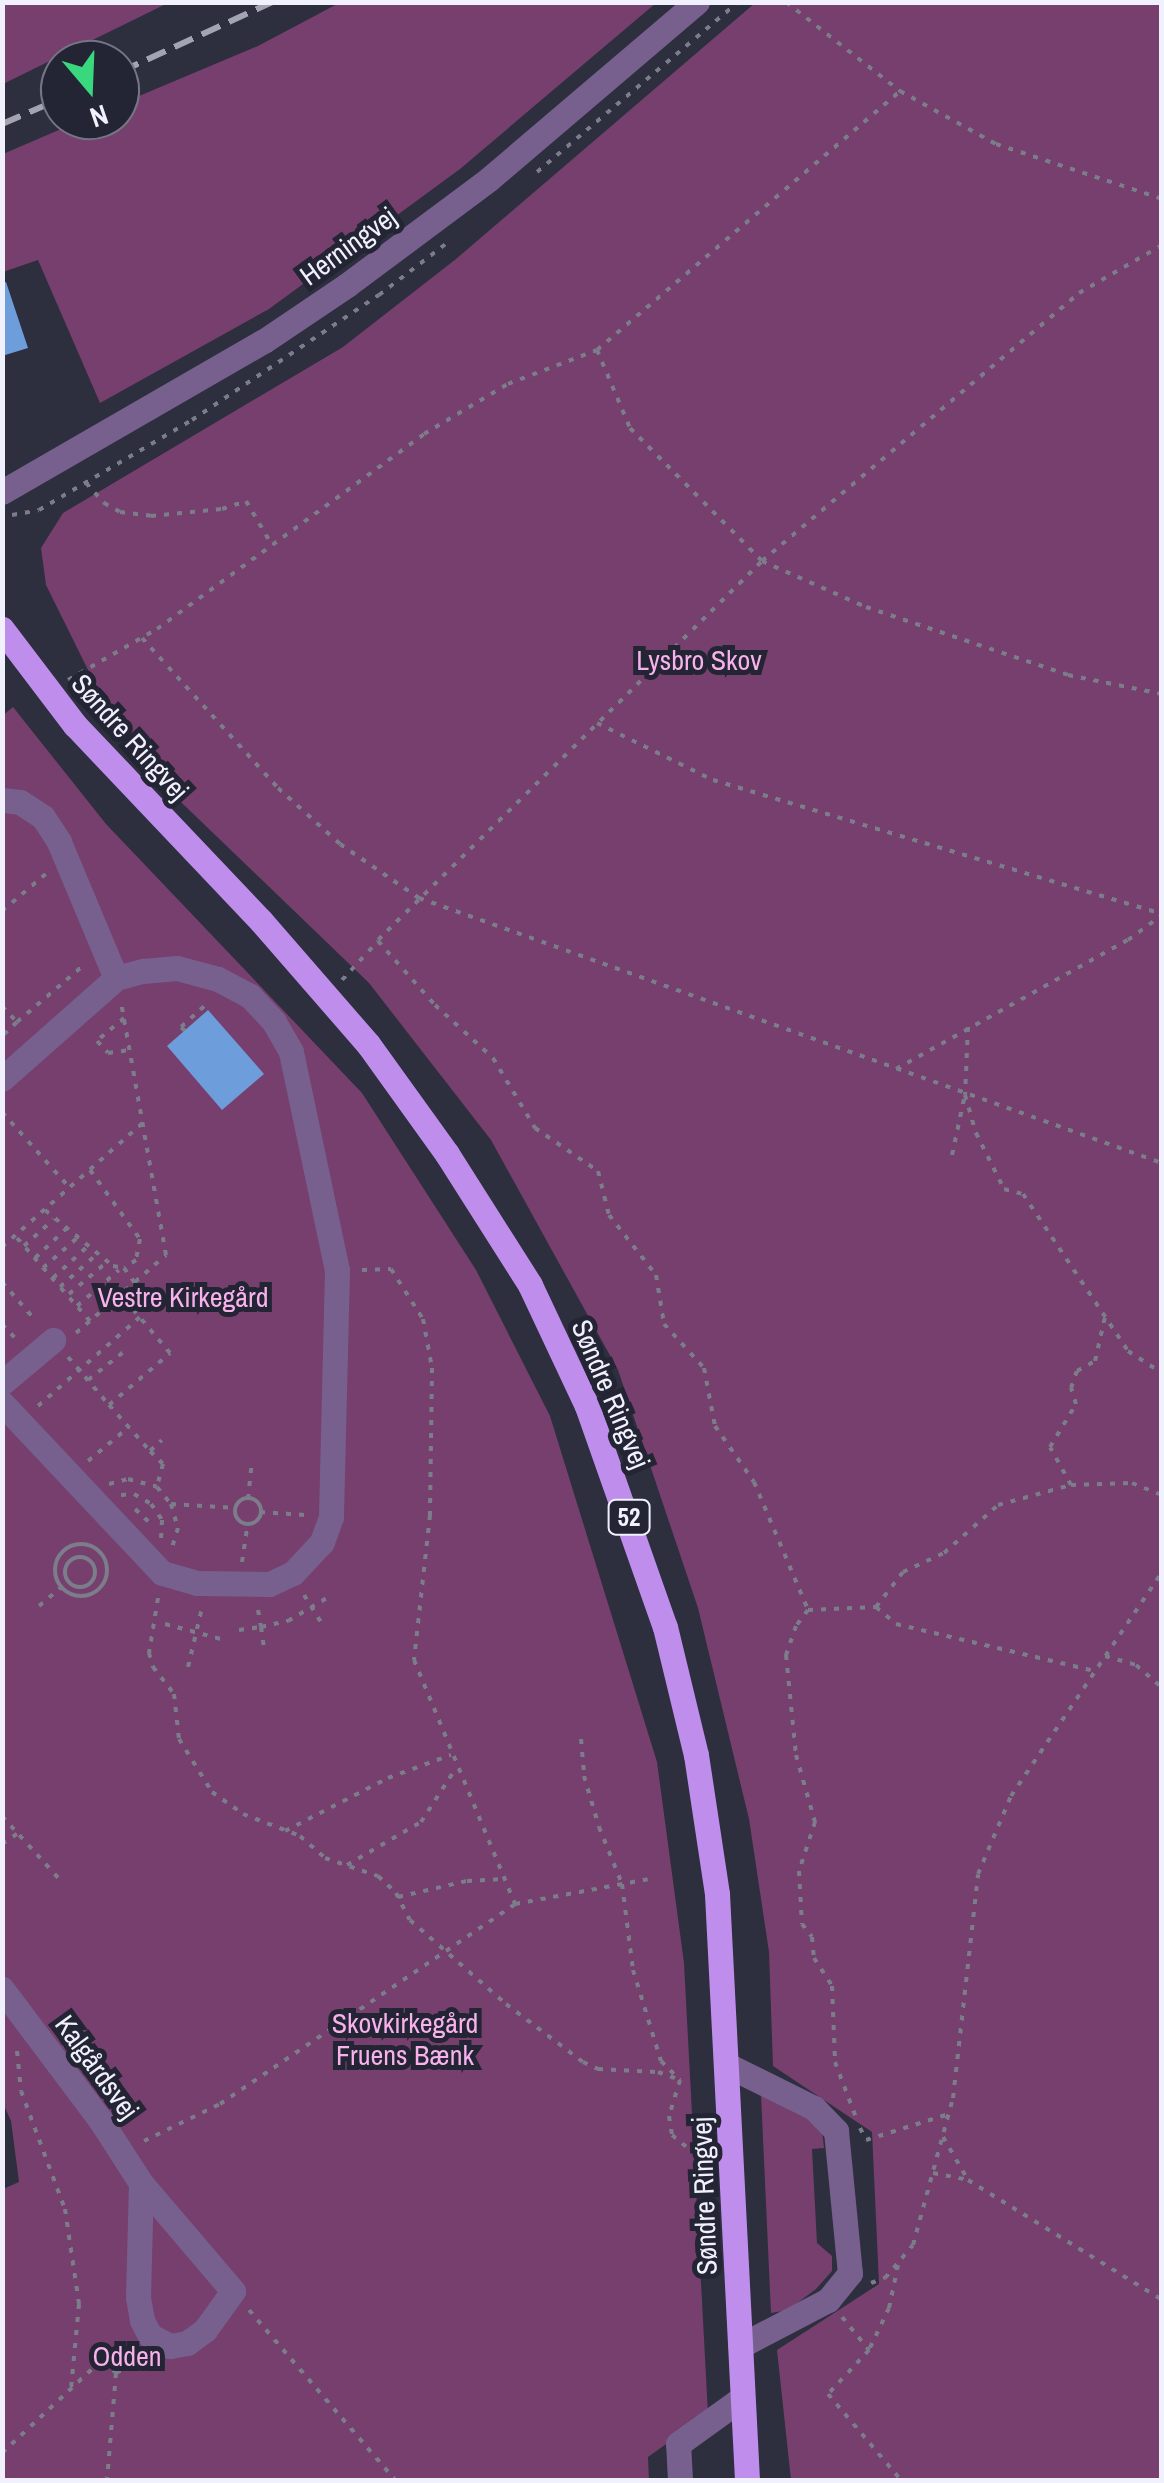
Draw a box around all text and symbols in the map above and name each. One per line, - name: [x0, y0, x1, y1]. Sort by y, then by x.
- north arrow: [40, 40, 140, 140]
- text: N: [85, 96, 113, 137]
- street label: Herningvej: [293, 200, 403, 292]
- park label: Lysbro Skov: [636, 643, 762, 677]
- street label: Søndre Ringvej: [65, 667, 195, 807]
- park label: Vestre Kirkegård: [97, 1280, 269, 1314]
- street label: Søndre Ringvej: [565, 1315, 657, 1473]
- road number: 52: [606, 1497, 652, 1537]
- park label: Skovkirkegård Fruens Bænk: [332, 2006, 478, 2072]
- street label: Kalgårdsvej: [48, 2009, 146, 2125]
- street label: Søndre Ringvej: [684, 2116, 724, 2276]
- park label: Odden: [93, 2339, 161, 2373]

